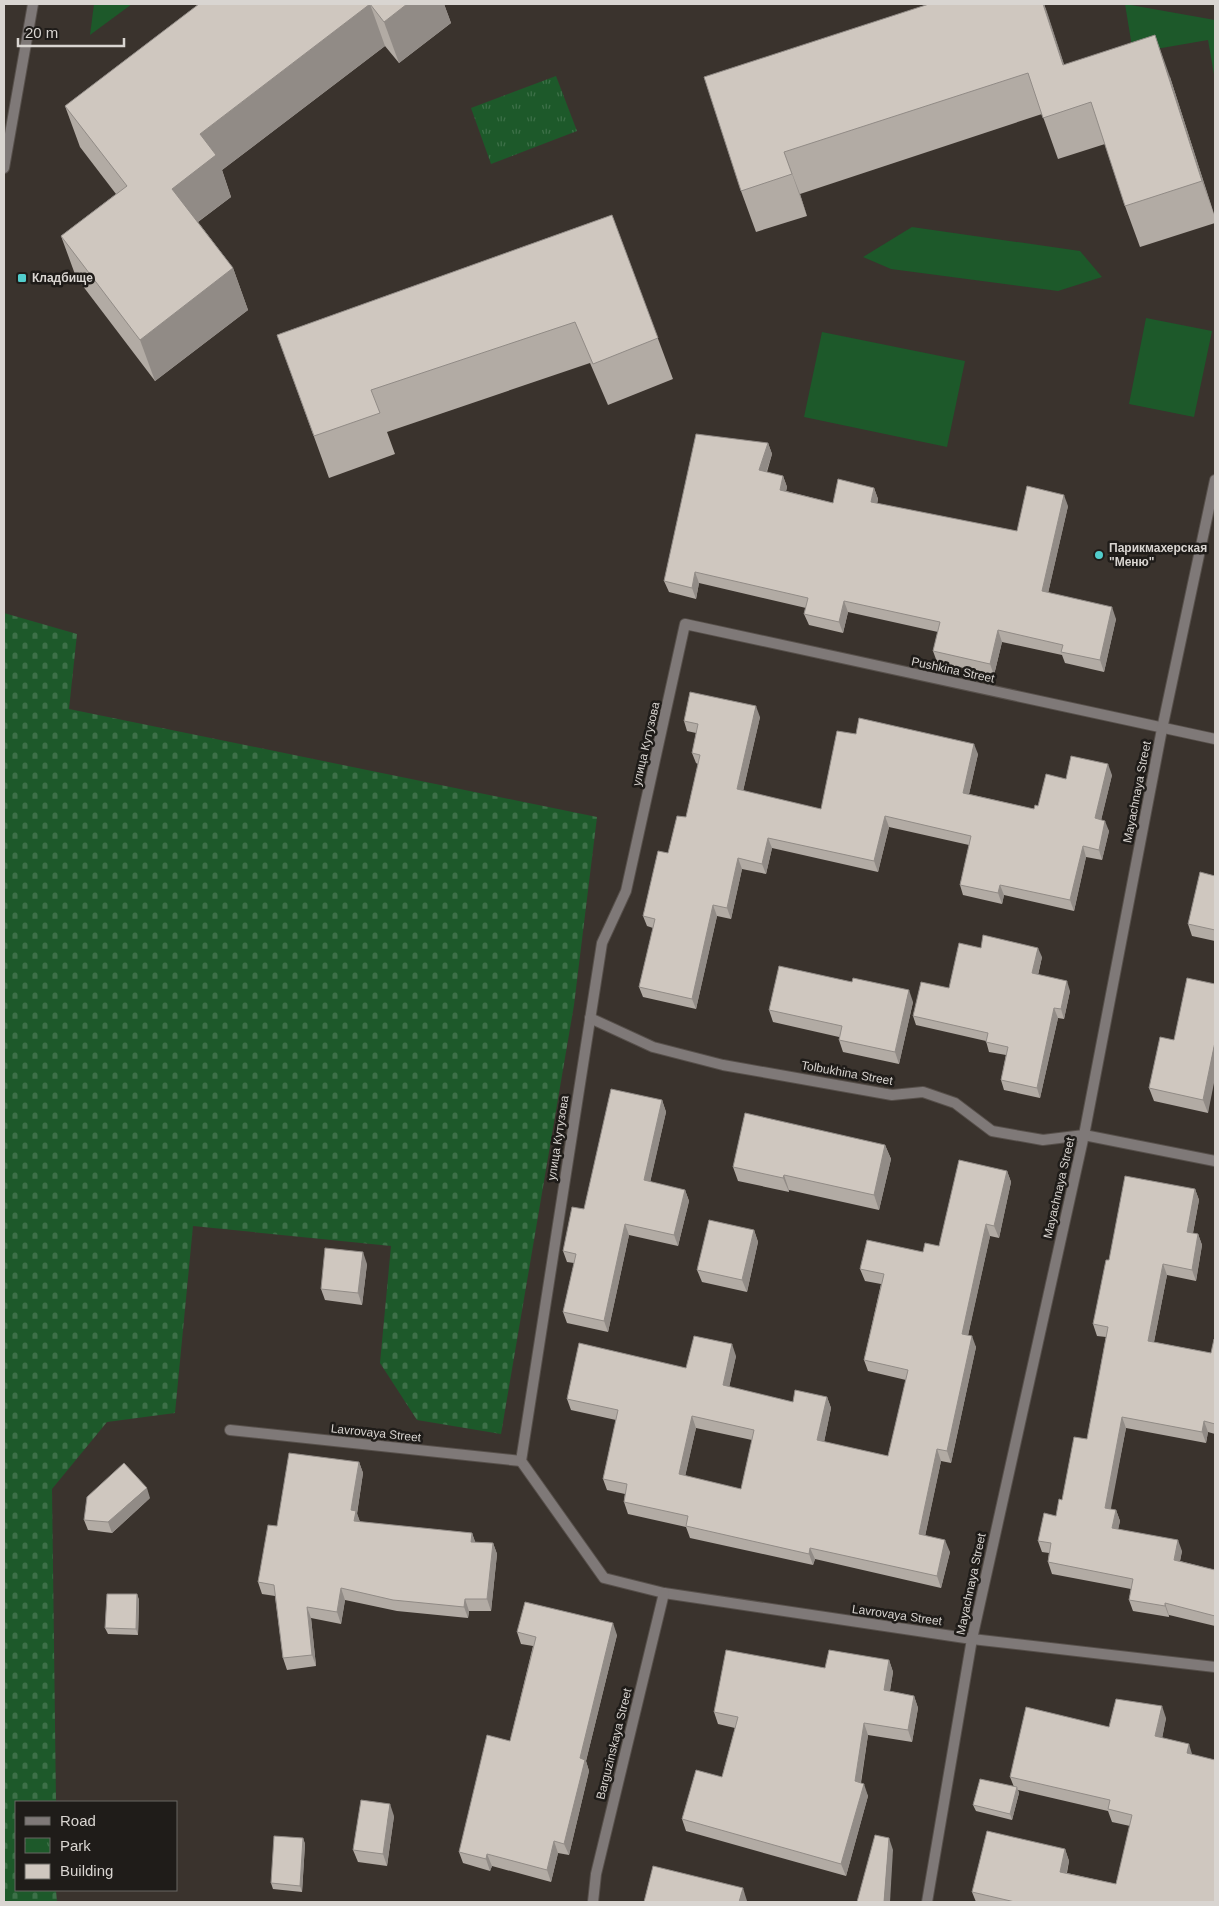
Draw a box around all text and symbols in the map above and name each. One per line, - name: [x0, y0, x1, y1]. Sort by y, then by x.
- scale bar: [18, 15, 124, 47]
- text: 20 m: [25, 24, 58, 41]
- place label: Кладбище: [32, 271, 93, 285]
- marker: Кладбище: [16, 272, 28, 284]
- place label: Парикмахерская "Меню": [1109, 541, 1207, 569]
- marker: Парикмахерская "Меню": [1093, 549, 1105, 561]
- street label: Pushkina Street: [910, 654, 997, 686]
- street label: улица Кутузова: [630, 700, 663, 787]
- street label: Mayachnaya Street: [1120, 739, 1154, 844]
- street label: Tolbukhina Street: [800, 1058, 895, 1088]
- street label: улица Кутузова: [544, 1094, 572, 1182]
- street label: Mayachnaya Street: [1041, 1135, 1078, 1240]
- street label: Lavrovaya Street: [330, 1421, 423, 1445]
- street label: Mayachnaya Street: [953, 1531, 989, 1636]
- street label: Lavrovaya Street: [851, 1602, 944, 1628]
- street label: Barguzinskaya Street: [593, 1686, 635, 1801]
- legend: [15, 1801, 178, 1891]
- text: Road: [60, 1812, 96, 1829]
- text: Park: [60, 1837, 91, 1854]
- text: Building: [60, 1862, 113, 1879]

